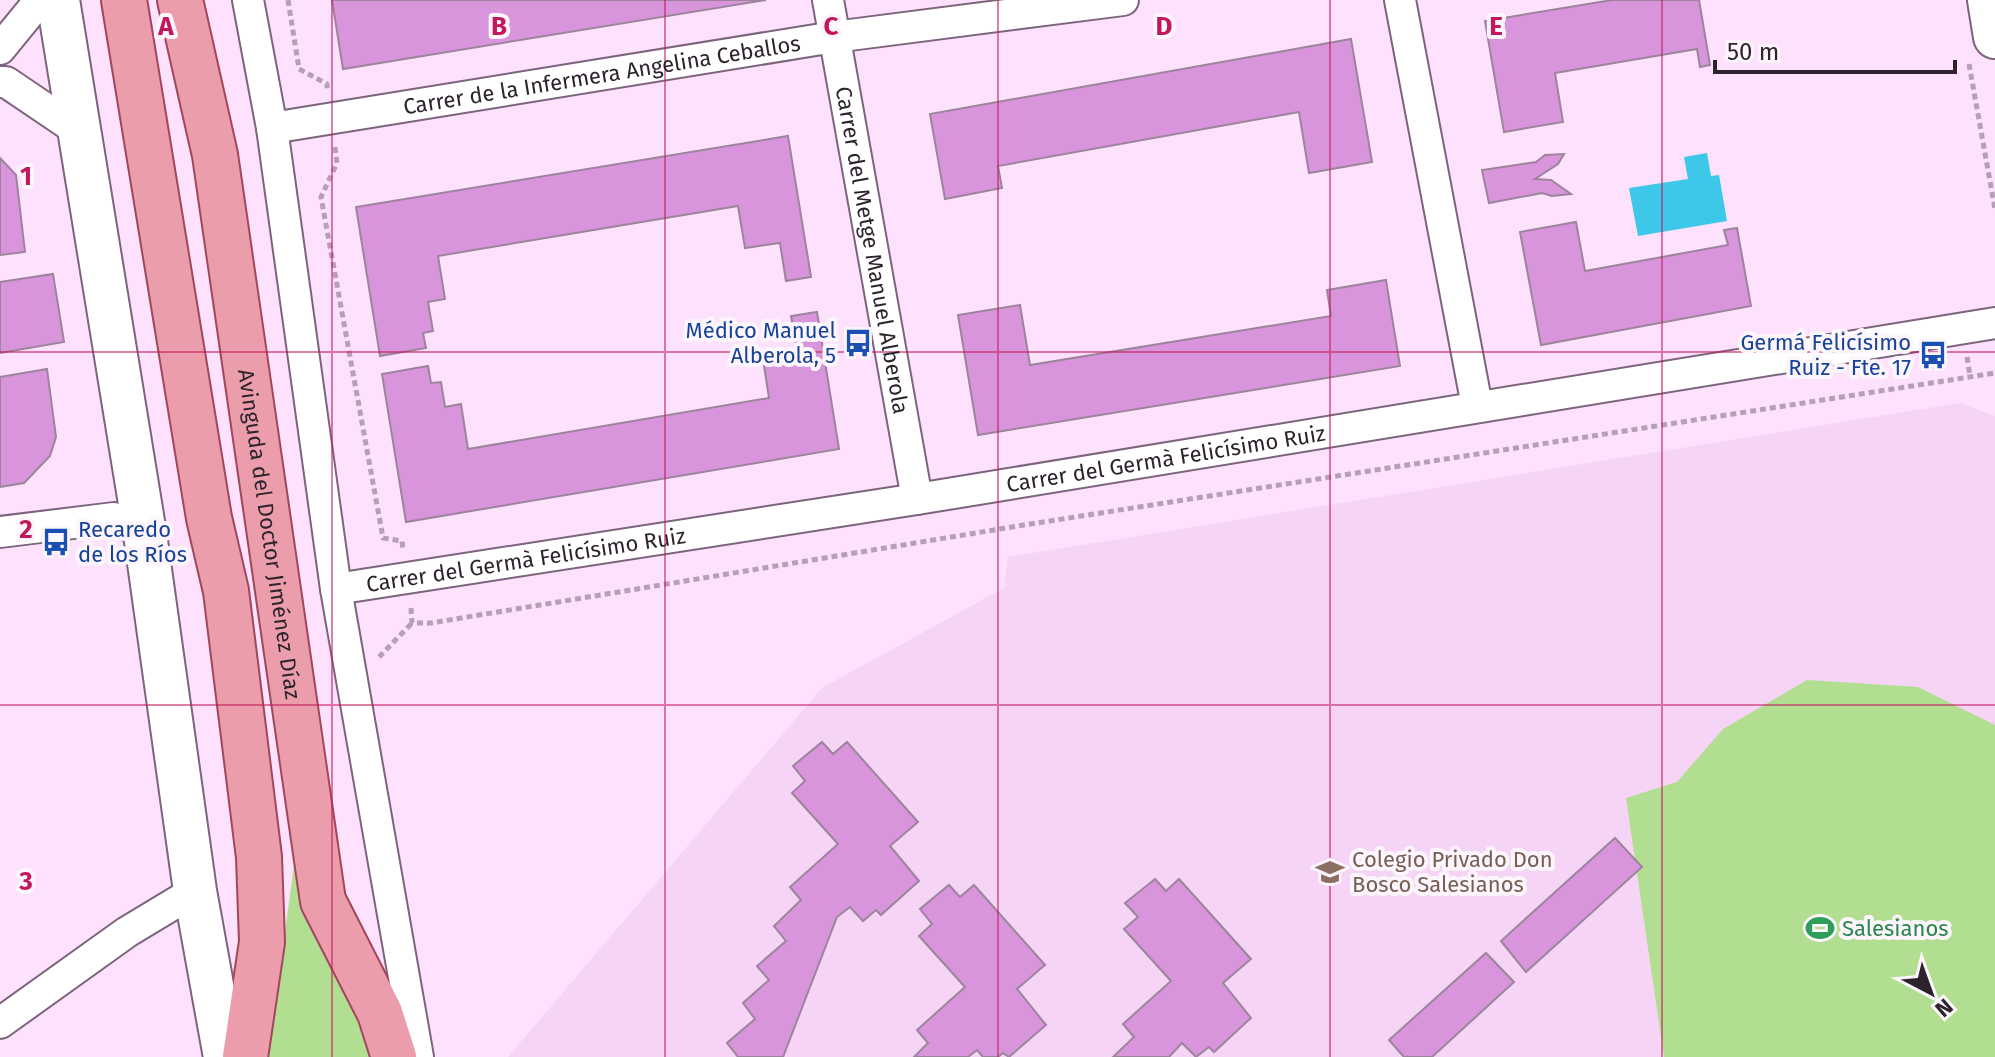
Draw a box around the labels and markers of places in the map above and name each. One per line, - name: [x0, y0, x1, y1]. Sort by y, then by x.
- place label: Médico Manuel Alberola, 5: [686, 317, 836, 369]
- bus stop icon: Médico Manuel Alberola, 5: [843, 328, 873, 358]
- place label: Germá Felicísimo Ruiz - Fte. 17: [1740, 329, 1911, 381]
- bus stop icon: Germá Felicísimo Ruiz - Fte. 17: [1918, 340, 1948, 370]
- place label: Recaredo de los Ríos: [78, 516, 187, 568]
- bus stop icon: Recaredo de los Ríos: [41, 527, 71, 557]
- place label: Colegio Privado Don Bosco Salesianos: [1352, 846, 1553, 898]
- school or university icon: Colegio Privado Don Bosco Salesianos: [1315, 857, 1345, 887]
- sports icon: Salesianos: [1805, 913, 1835, 943]
- place label: Salesianos: [1842, 915, 1949, 942]

